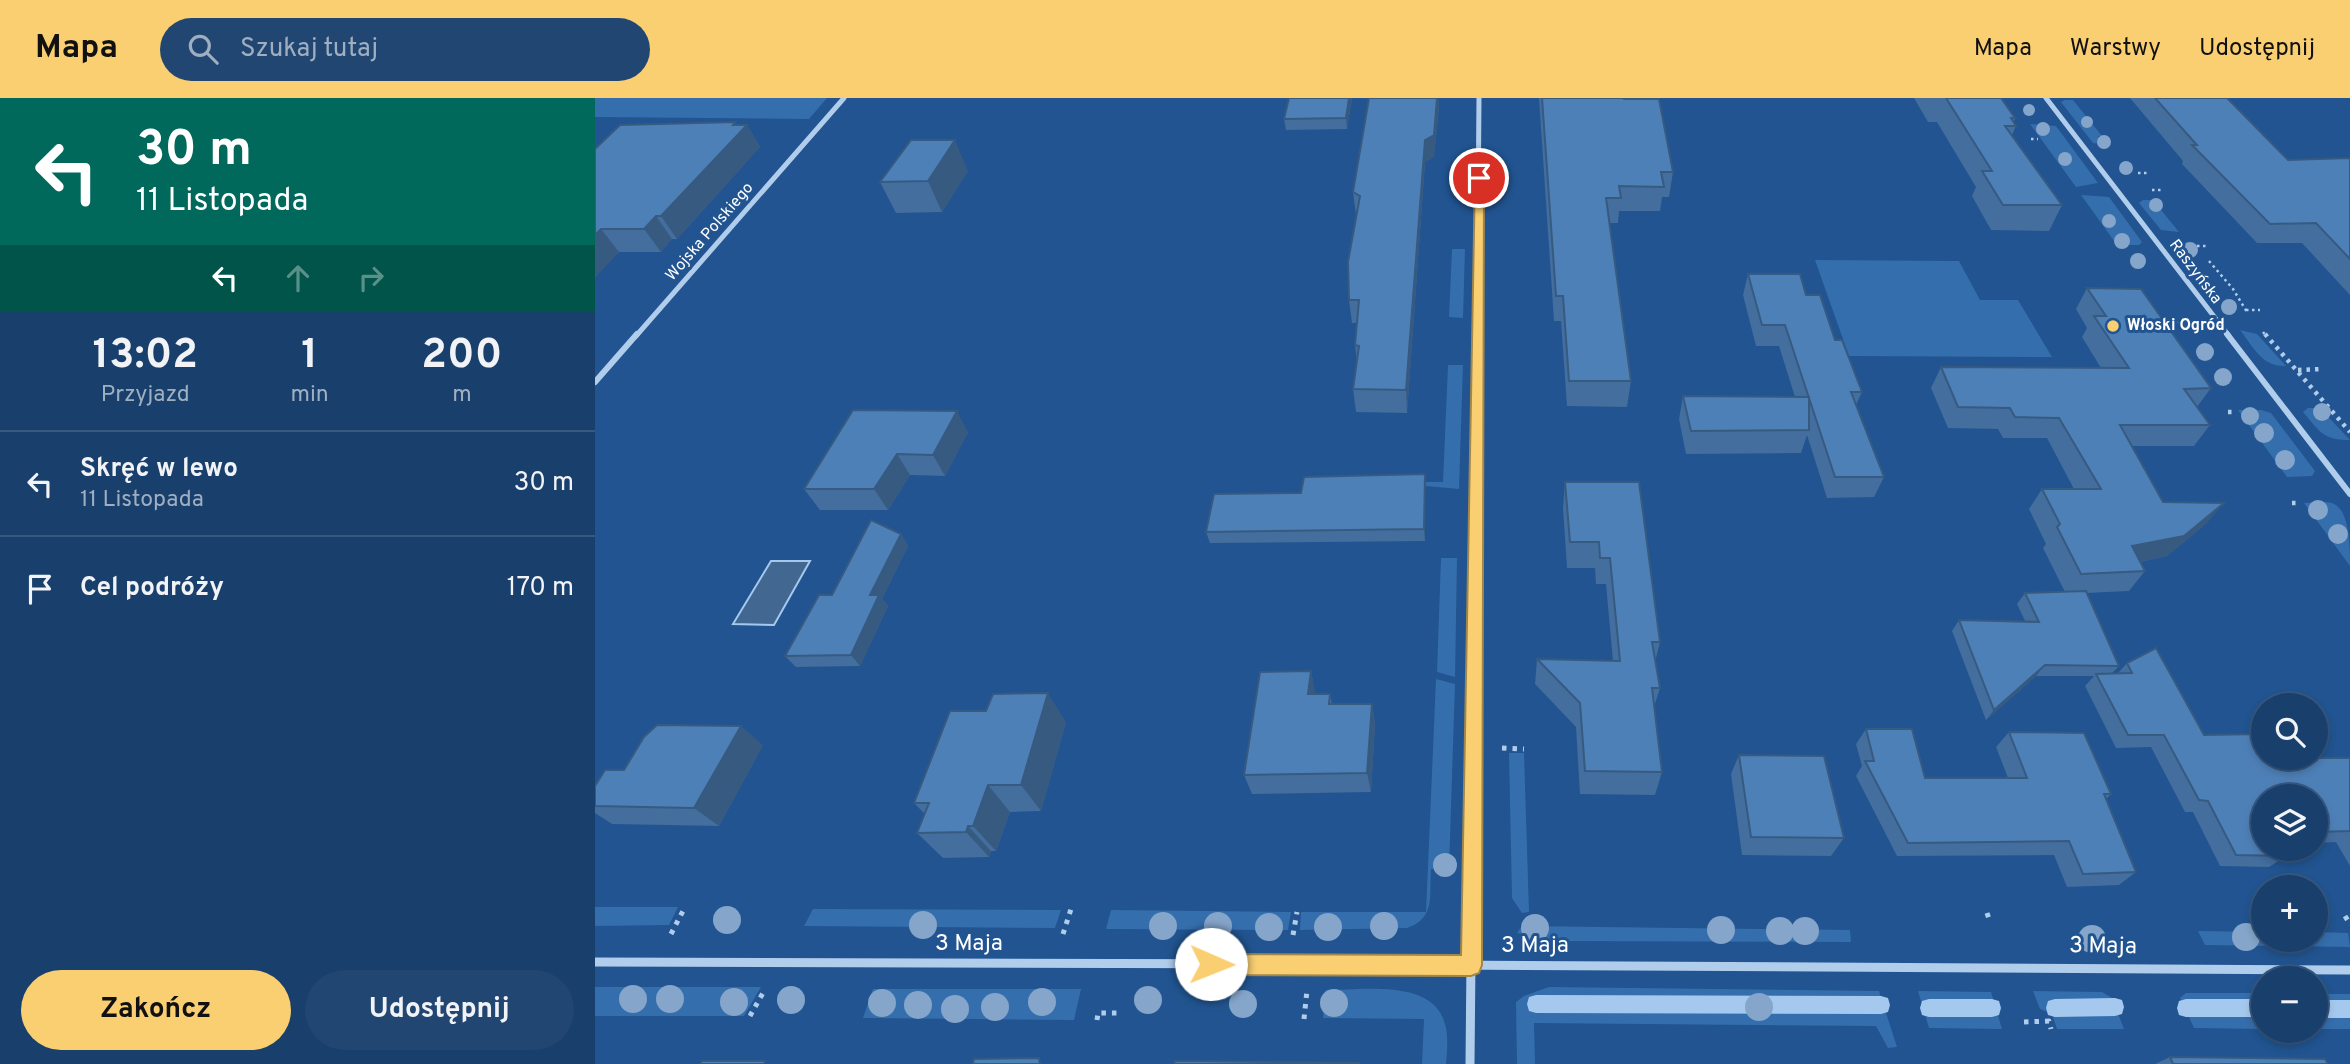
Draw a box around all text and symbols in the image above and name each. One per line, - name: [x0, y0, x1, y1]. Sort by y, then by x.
- search box: [160, 18, 650, 81]
- text: Mapa: [35, 28, 118, 70]
- icon: search: [184, 30, 222, 68]
- text: Szukaj tutaj: [240, 33, 378, 66]
- text: Mapa: [1974, 34, 2032, 64]
- text: Warstwy: [2070, 34, 2161, 64]
- text: Udostępnij: [2199, 34, 2315, 64]
- text: 30 m: [136, 121, 252, 183]
- icon: left: [21, 126, 112, 217]
- pin: [1449, 148, 1509, 208]
- icon: arrive: [1460, 159, 1498, 197]
- street label: Wojska Polskiego: [662, 179, 758, 285]
- text: 11 Listopada: [136, 182, 308, 222]
- street label: Raszyńska: [2164, 236, 2226, 308]
- icon: left: [206, 259, 244, 297]
- icon: ahead: [279, 259, 317, 297]
- icon: right: [352, 259, 390, 297]
- place label: Włoski Ogród: [2127, 316, 2225, 336]
- marker: Włoski Ogród: [2105, 318, 2121, 334]
- text: 13:02: [93, 330, 198, 383]
- text: 1: [301, 330, 318, 383]
- text: 200: [421, 330, 502, 383]
- text: Przyjazd: [101, 381, 190, 410]
- text: min: [291, 381, 329, 410]
- text: m: [452, 381, 472, 410]
- text: Skręć w lewo: [80, 453, 238, 486]
- icon: left: [21, 465, 59, 503]
- text: 30 m: [514, 467, 574, 500]
- text: 11 Listopada: [80, 486, 204, 515]
- icon: arrive: [21, 570, 59, 608]
- text: Cel podróży: [80, 572, 224, 605]
- text: 170 m: [507, 572, 574, 605]
- map controls: [2251, 693, 2328, 1043]
- button: search: [2251, 693, 2328, 770]
- button: layers: [2251, 784, 2328, 861]
- button: +: [2251, 875, 2328, 952]
- position arrow: [1174, 927, 1248, 1001]
- street label: 3 Maja: [935, 930, 1003, 959]
- street label: 3 Maja: [1501, 932, 1569, 961]
- street label: 3 Maja: [2069, 932, 2137, 962]
- button: −: [2251, 966, 2328, 1043]
- button: Zakończ: [21, 970, 291, 1050]
- button: Udostępnij: [305, 970, 574, 1050]

